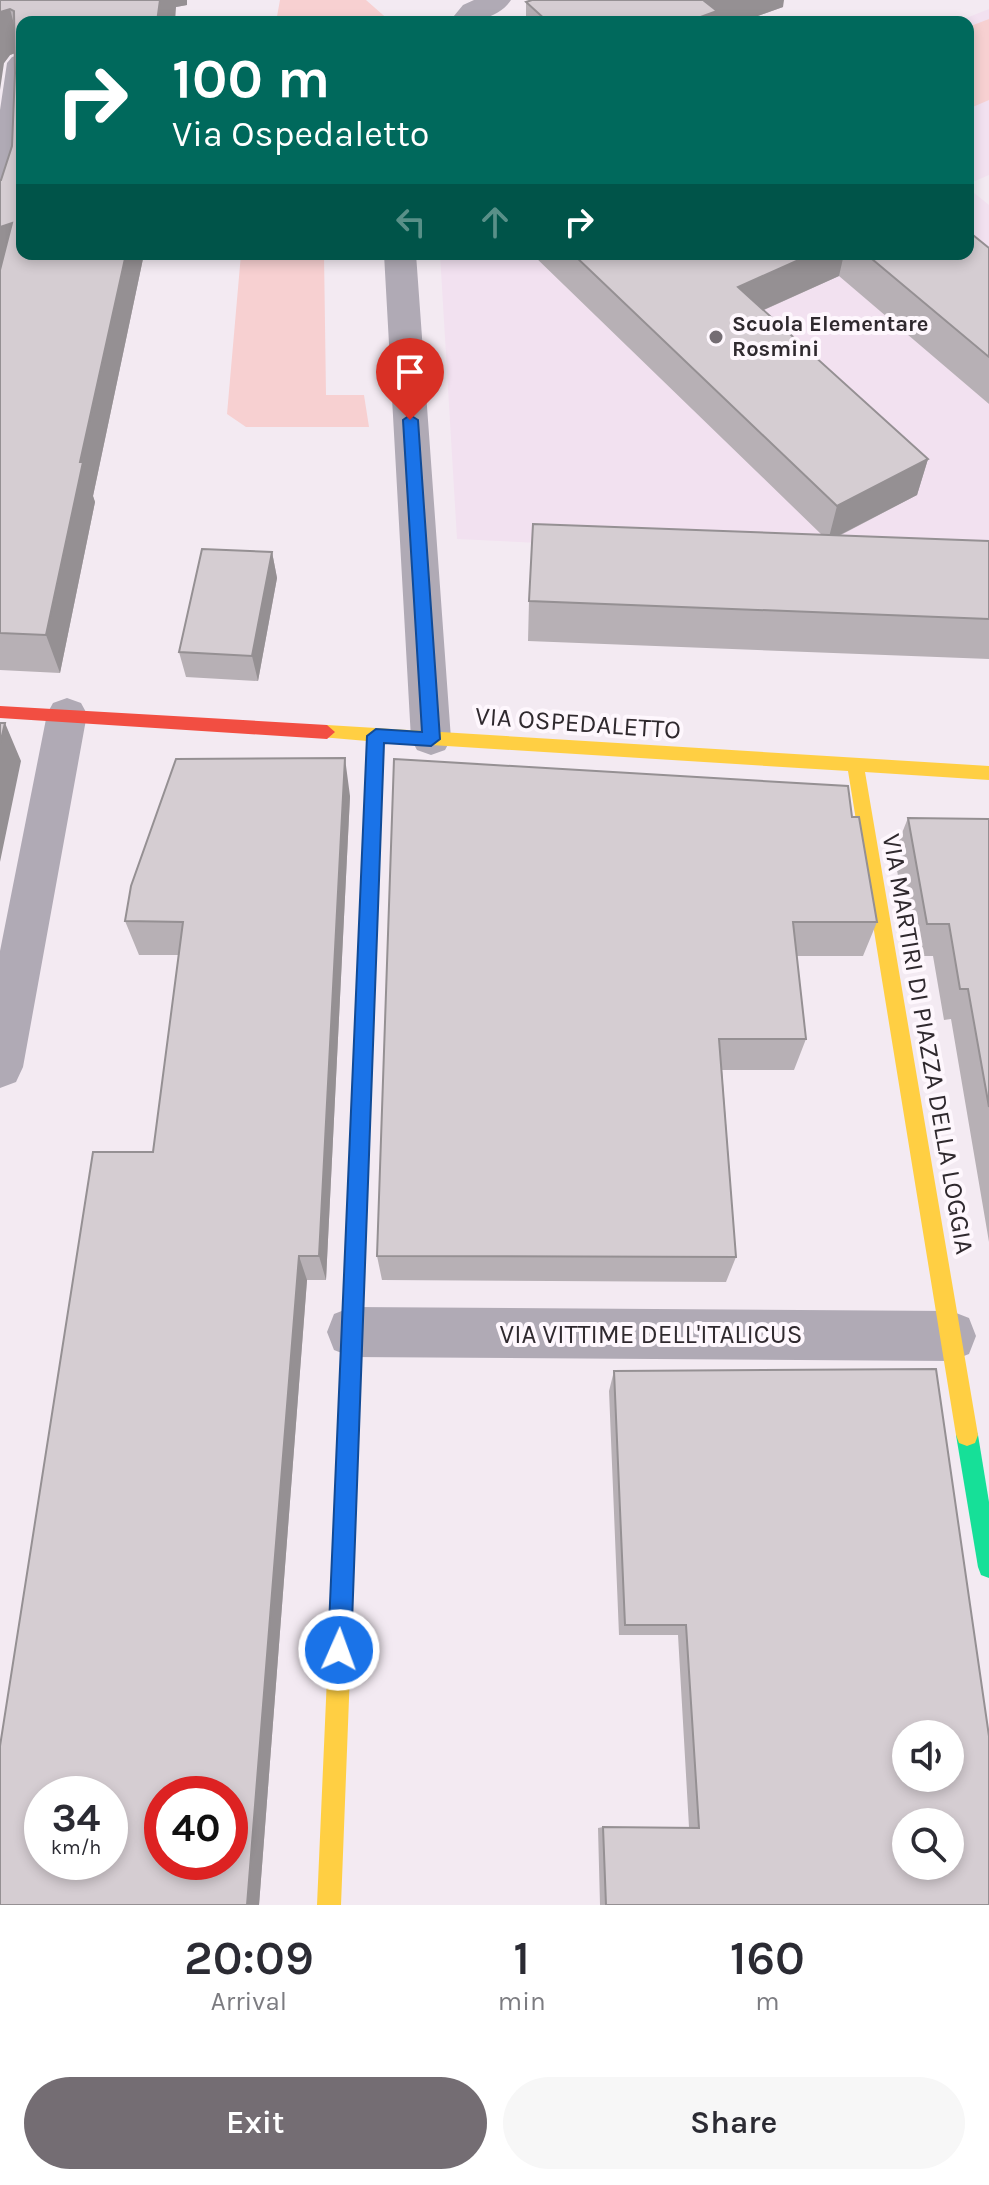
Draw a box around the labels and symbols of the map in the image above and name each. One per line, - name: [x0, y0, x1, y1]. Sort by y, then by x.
- place label: Scuola Elementare Rosmini: [732, 311, 928, 362]
- marker: Scuola Elementare Rosmini: [707, 328, 725, 346]
- pin: [376, 338, 444, 420]
- street label: VIA OSPEDALETTO: [474, 700, 682, 746]
- street label: VIA MARTIRI DI PIAZZA DELLA LOGGIA: [876, 831, 980, 1257]
- street label: VIA VITTIME DELL'ITALICUS: [500, 1319, 802, 1350]
- position arrow: [297, 1608, 381, 1692]
- speed limit sign: 40: [144, 1776, 248, 1880]

